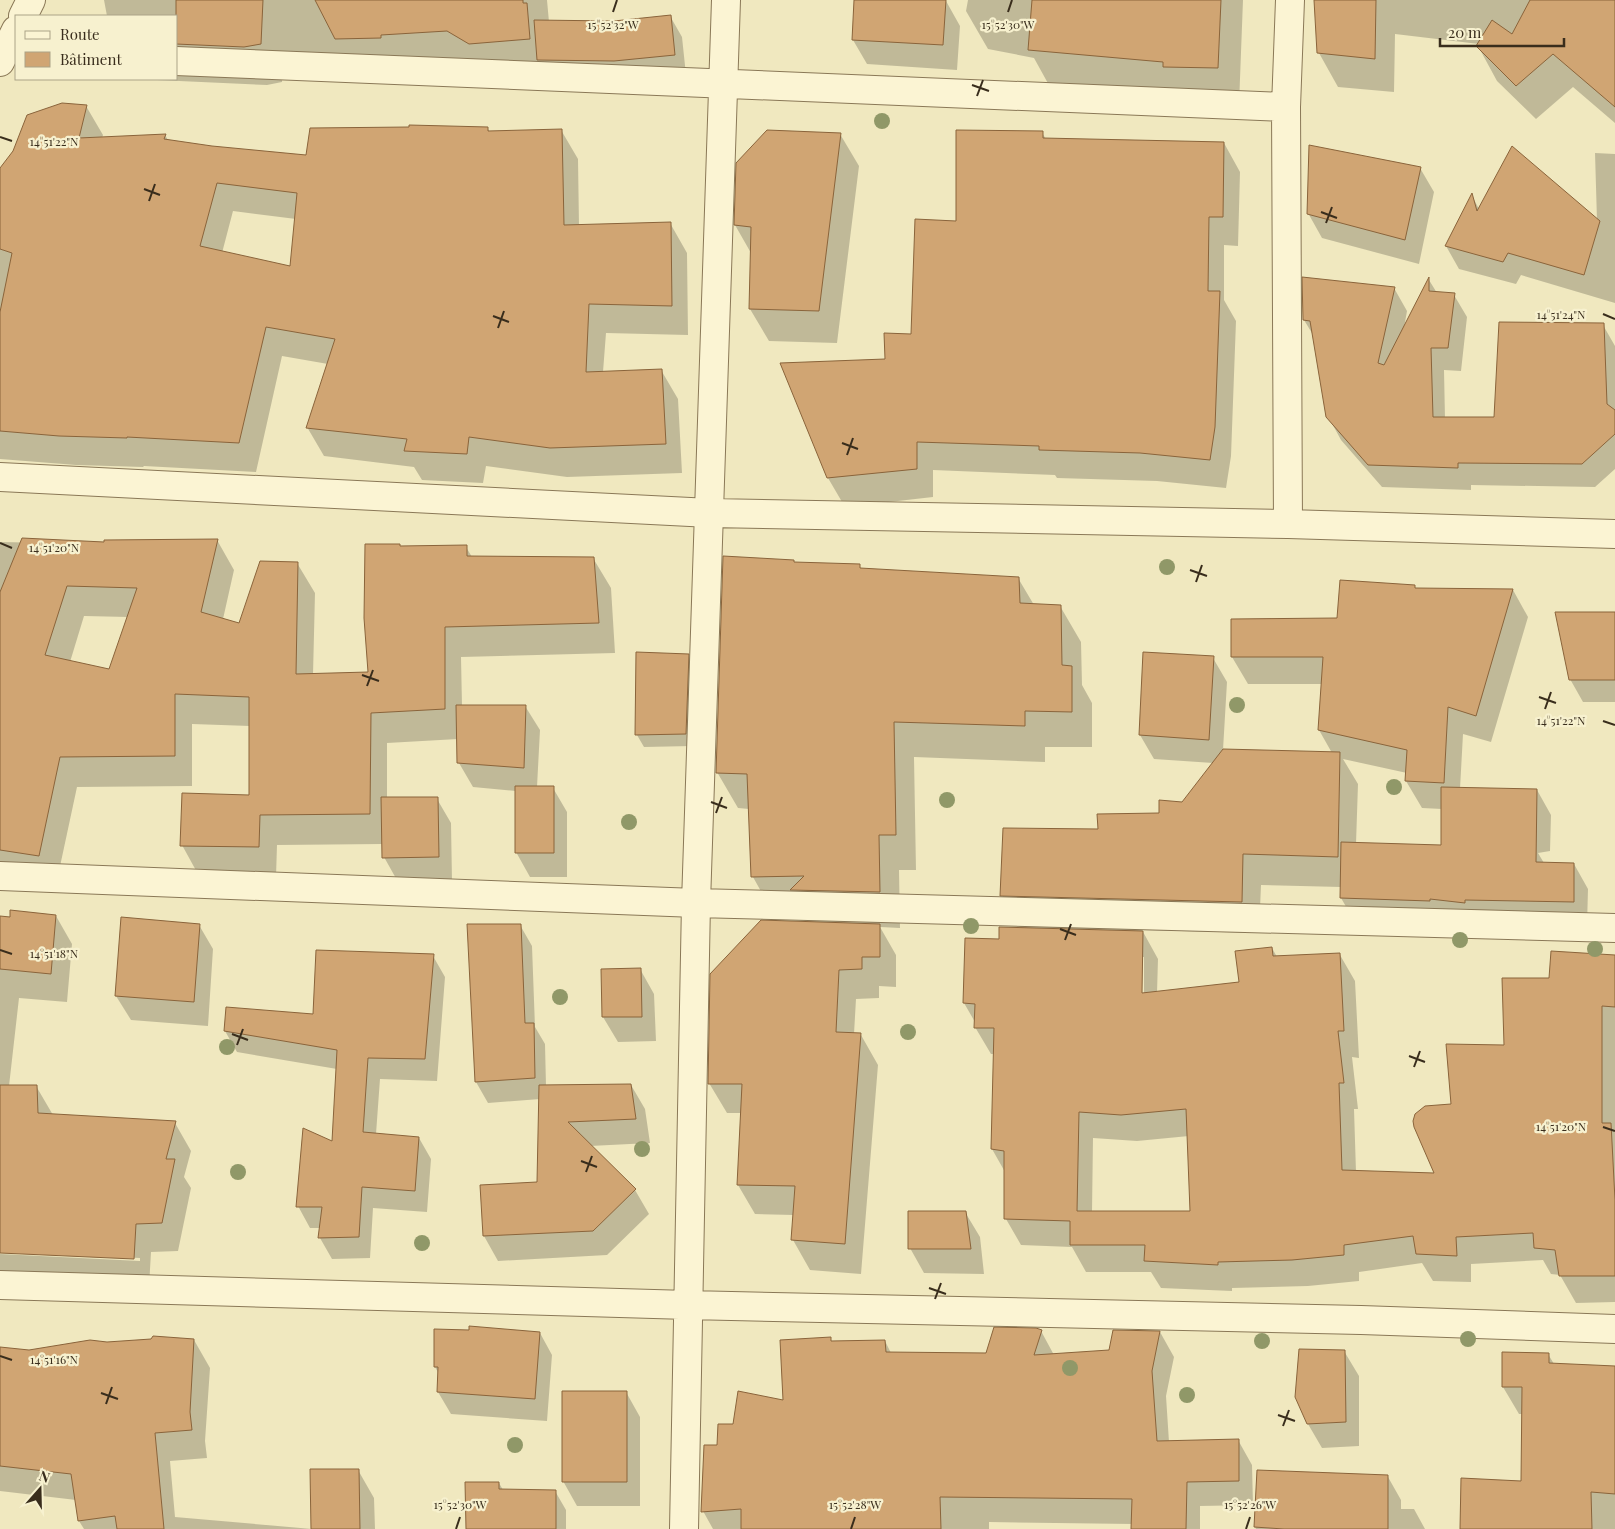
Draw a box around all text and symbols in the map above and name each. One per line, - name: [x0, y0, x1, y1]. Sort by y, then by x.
- legend: [15, 15, 178, 80]
- scale bar: [1440, 15, 1564, 47]
- text: 15°52'32"W: [587, 16, 639, 32]
- text: 15°52'30"W: [982, 16, 1035, 32]
- text: 20 m: [1448, 22, 1482, 42]
- text: Route: [60, 24, 100, 44]
- text: Bâtiment: [60, 49, 122, 69]
- text: 14°51'22"N: [30, 133, 79, 149]
- text: 14°51'24"N: [1536, 306, 1586, 322]
- text: 14°51'20"N: [29, 539, 80, 555]
- text: 14°51'22"N: [1537, 712, 1586, 728]
- text: 14°51'18"N: [30, 945, 79, 961]
- text: 14°51'20"N: [1536, 1118, 1587, 1134]
- text: 14°51'16"N: [30, 1351, 79, 1367]
- north arrow: [15, 1464, 65, 1514]
- text: N: [37, 1466, 53, 1487]
- text: 15°52'30"W: [434, 1496, 487, 1512]
- text: 15°52'28"W: [829, 1496, 881, 1512]
- text: 15°52'26"W: [1224, 1496, 1276, 1512]

